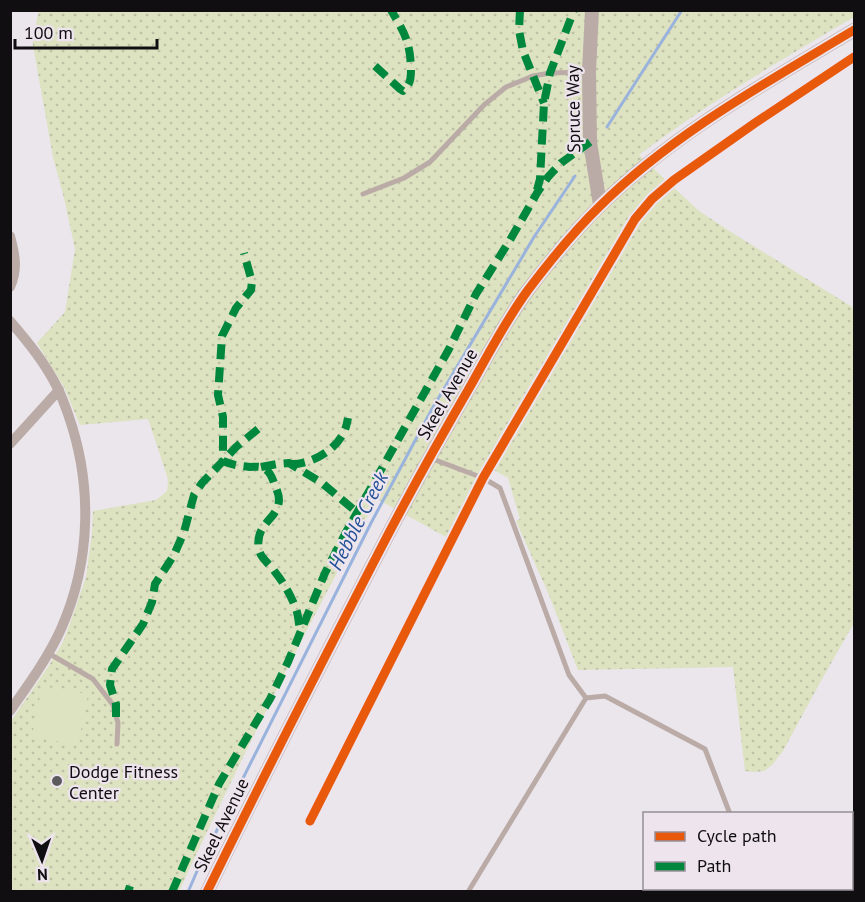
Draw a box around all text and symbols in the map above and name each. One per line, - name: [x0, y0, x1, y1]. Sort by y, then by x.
- scale bar: [15, 12, 158, 50]
- text: 100 m: [24, 21, 73, 44]
- street label: Spruce Way: [561, 64, 585, 153]
- street label: Skeel Avenue: [412, 344, 482, 444]
- water label: Hebble Creek: [322, 466, 394, 575]
- place label: Dodge Fitness Center: [69, 760, 178, 804]
- marker: Dodge Fitness Center: [50, 774, 64, 788]
- street label: Skeel Avenue: [188, 774, 254, 876]
- legend: [643, 812, 853, 890]
- text: Cycle path: [697, 824, 777, 847]
- north arrow: [12, 830, 72, 890]
- text: Path: [697, 854, 731, 877]
- text: N: [37, 865, 48, 885]

